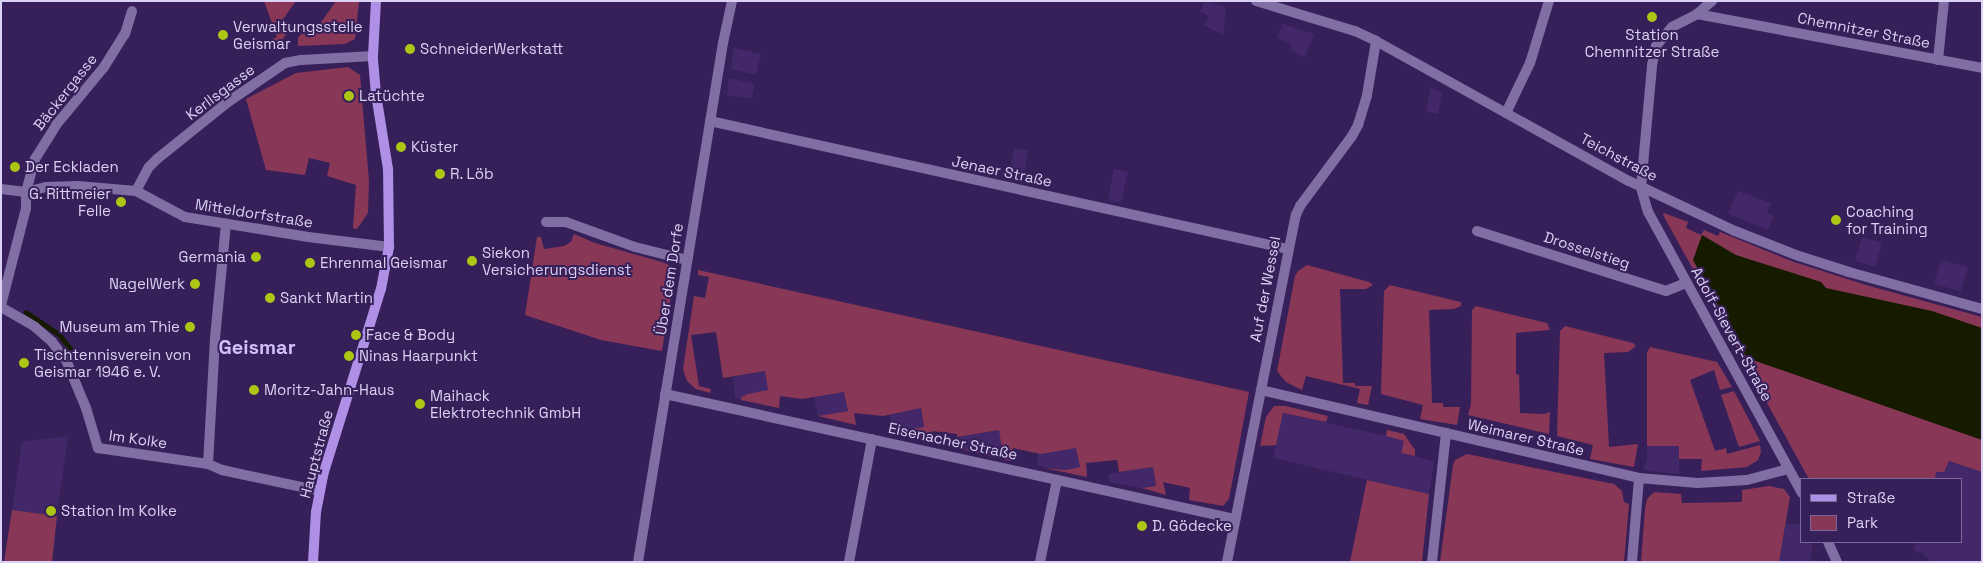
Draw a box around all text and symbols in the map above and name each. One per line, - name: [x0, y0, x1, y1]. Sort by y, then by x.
- street label: Chemnitzer Straße: [1796, 8, 1932, 52]
- marker: Station Chemnitzer Straße: [1646, 11, 1658, 23]
- place label: Verwaltungsstelle Geismar: [233, 17, 363, 52]
- place label: Station Chemnitzer Straße: [1585, 25, 1719, 60]
- marker: Verwaltungsstelle Geismar: [217, 29, 229, 41]
- place label: SchneiderWerkstatt: [420, 40, 564, 58]
- marker: SchneiderWerkstatt: [404, 43, 416, 55]
- street label: Bäckergasse: [30, 50, 100, 134]
- street label: Kerllsgasse: [182, 60, 258, 124]
- place label: Latüchte: [359, 87, 425, 105]
- marker: Latüchte: [343, 90, 355, 102]
- street label: Teichstraße: [1577, 129, 1661, 185]
- place label: Küster: [411, 138, 458, 156]
- marker: Küster: [395, 141, 407, 153]
- street label: Jenaer Straße: [950, 152, 1054, 190]
- place label: Der Eckladen: [25, 158, 119, 176]
- marker: Der Eckladen: [9, 161, 21, 173]
- place label: R. Löb: [450, 165, 494, 183]
- marker: R. Löb: [434, 168, 446, 180]
- place label: G. Rittmeier Felle: [29, 184, 111, 219]
- street label: Mitteldorfstraße: [194, 195, 314, 231]
- marker: G. Rittmeier Felle: [115, 196, 127, 208]
- place label: Coaching for Training: [1846, 202, 1928, 237]
- marker: Coaching for Training: [1830, 214, 1842, 226]
- street label: Über dem Dorfe: [651, 222, 687, 336]
- street label: Drosselstieg: [1542, 228, 1632, 272]
- street label: Auf der Wessel: [1246, 235, 1284, 343]
- place label: Siekon Versicherungsdienst: [482, 243, 631, 278]
- place label: Germania: [179, 248, 246, 266]
- marker: Germania: [250, 251, 262, 263]
- place label: Ehrenmal Geismar: [320, 254, 448, 272]
- marker: Siekon Versicherungsdienst: [466, 255, 478, 267]
- marker: Ehrenmal Geismar: [304, 257, 316, 269]
- street label: Adolf-Sievert-Straße: [1688, 264, 1776, 404]
- place label: NagelWerk: [109, 275, 185, 293]
- marker: NagelWerk: [189, 278, 201, 290]
- place label: Sankt Martin: [280, 289, 373, 307]
- marker: Sankt Martin: [264, 292, 276, 304]
- place label: Museum am Thie: [59, 318, 180, 336]
- marker: Museum am Thie: [184, 321, 196, 333]
- place label: Face & Body: [366, 326, 455, 344]
- marker: Face & Body: [350, 329, 362, 341]
- district label: Geismar: [218, 335, 296, 359]
- place label: Tischtennisverein von Geismar 1946 e. V.: [34, 345, 191, 380]
- place label: Ninas Haarpunkt: [359, 347, 478, 365]
- marker: Ninas Haarpunkt: [343, 350, 355, 362]
- marker: Tischtennisverein von Geismar 1946 e. V.: [18, 357, 30, 369]
- place label: Moritz-Jahn-Haus: [264, 381, 394, 399]
- marker: Moritz-Jahn-Haus: [248, 384, 260, 396]
- place label: Maihack Elektrotechnik GmbH: [430, 386, 581, 421]
- marker: Maihack Elektrotechnik GmbH: [414, 398, 426, 410]
- street label: Hauptstraße: [296, 408, 336, 500]
- street label: Weimarer Straße: [1466, 415, 1586, 459]
- street label: Eisenacher Straße: [887, 419, 1019, 463]
- street label: Im Kolke: [108, 426, 168, 452]
- legend: [1800, 478, 1963, 543]
- text: Straße: [1847, 488, 1895, 507]
- place label: Station Im Kolke: [61, 502, 177, 520]
- marker: Station Im Kolke: [45, 505, 57, 517]
- text: Park: [1847, 513, 1878, 532]
- place label: D. Gödecke: [1152, 517, 1232, 535]
- marker: D. Gödecke: [1136, 520, 1148, 532]

